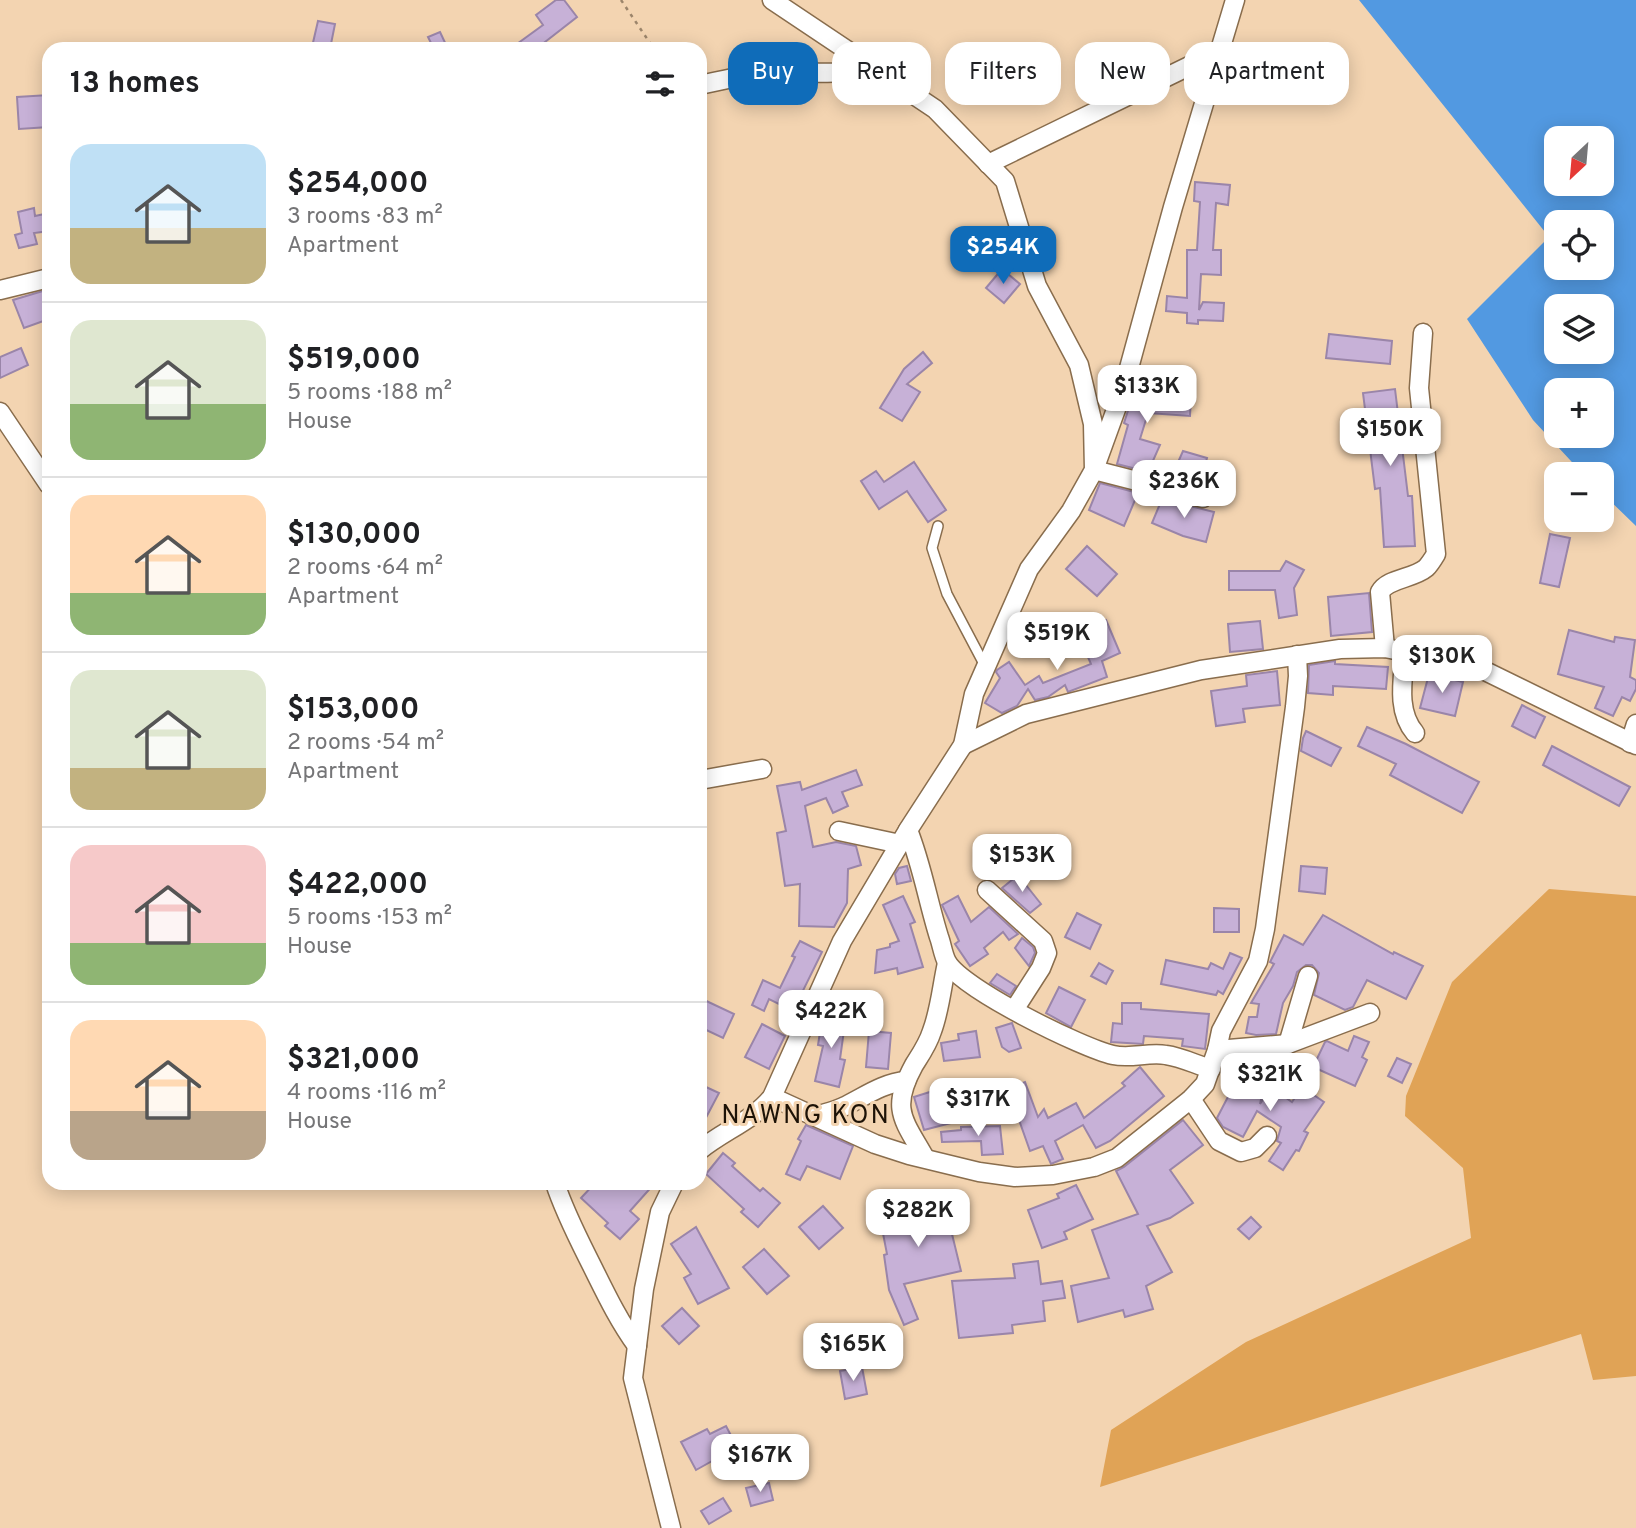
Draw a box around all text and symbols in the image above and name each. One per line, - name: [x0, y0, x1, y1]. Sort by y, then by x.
- chip: Buy: [728, 42, 818, 105]
- chip: Rent: [832, 42, 931, 105]
- chip: Filters: [945, 42, 1061, 105]
- chip: New: [1075, 42, 1170, 105]
- chip: Apartment: [1184, 42, 1349, 105]
- icon: filters: [641, 65, 679, 103]
- text: 13 homes: [70, 66, 200, 103]
- north arrow: [1544, 126, 1614, 196]
- map controls: [1544, 126, 1614, 532]
- text: $254,000: [287, 166, 428, 203]
- icon: home: [126, 172, 210, 256]
- text: 3 rooms · 83 m²: [287, 203, 443, 232]
- button: locate: [1544, 210, 1614, 280]
- pin: $254K: [954, 226, 1052, 286]
- text: Apartment: [287, 232, 399, 261]
- text: $254K: [966, 234, 1040, 263]
- button: layers: [1544, 294, 1614, 364]
- text: $519,000: [287, 342, 421, 379]
- icon: home: [126, 348, 210, 432]
- pin: $133K: [1098, 366, 1196, 425]
- text: $133K: [1114, 373, 1180, 402]
- button: +: [1544, 378, 1614, 448]
- text: 5 rooms · 188 m²: [287, 379, 452, 408]
- text: House: [287, 408, 352, 437]
- pin: $150K: [1341, 408, 1439, 468]
- text: $150K: [1356, 416, 1424, 445]
- pin: $236K: [1135, 461, 1233, 520]
- button: −: [1544, 462, 1614, 532]
- text: $236K: [1148, 468, 1220, 497]
- text: $130,000: [287, 517, 421, 554]
- icon: home: [126, 523, 210, 607]
- text: 2 rooms · 64 m²: [287, 554, 443, 583]
- text: Apartment: [287, 583, 399, 612]
- pin: $519K: [1008, 612, 1106, 672]
- text: $519K: [1023, 620, 1091, 649]
- pin: $130K: [1393, 636, 1491, 695]
- text: $130K: [1408, 643, 1476, 672]
- text: $153,000: [287, 692, 420, 729]
- icon: home: [126, 698, 210, 782]
- text: 2 rooms · 54 m²: [287, 729, 444, 758]
- text: Apartment: [287, 758, 399, 787]
- pin: $153K: [973, 834, 1071, 894]
- text: $153K: [988, 842, 1056, 871]
- text: $422,000: [287, 867, 428, 904]
- icon: home: [126, 873, 210, 957]
- text: 5 rooms · 153 m²: [287, 904, 452, 933]
- text: House: [287, 933, 352, 962]
- pin: $422K: [782, 990, 880, 1050]
- text: $422K: [794, 998, 868, 1027]
- text: $321,000: [287, 1042, 420, 1079]
- icon: home: [126, 1048, 210, 1132]
- pin: $321K: [1221, 1054, 1319, 1113]
- text: $321K: [1237, 1061, 1303, 1090]
- pin: $317K: [929, 1078, 1027, 1138]
- text: 4 rooms · 116 m²: [287, 1079, 446, 1108]
- text: $317K: [945, 1086, 1011, 1115]
- district label: NAWNG KON: [721, 1100, 891, 1133]
- text: House: [287, 1108, 352, 1137]
- pin: $282K: [869, 1190, 967, 1249]
- text: $282K: [882, 1197, 954, 1226]
- pin: $165K: [804, 1324, 902, 1383]
- text: $165K: [819, 1331, 887, 1360]
- pin: $167K: [711, 1434, 809, 1494]
- text: $167K: [727, 1442, 793, 1471]

